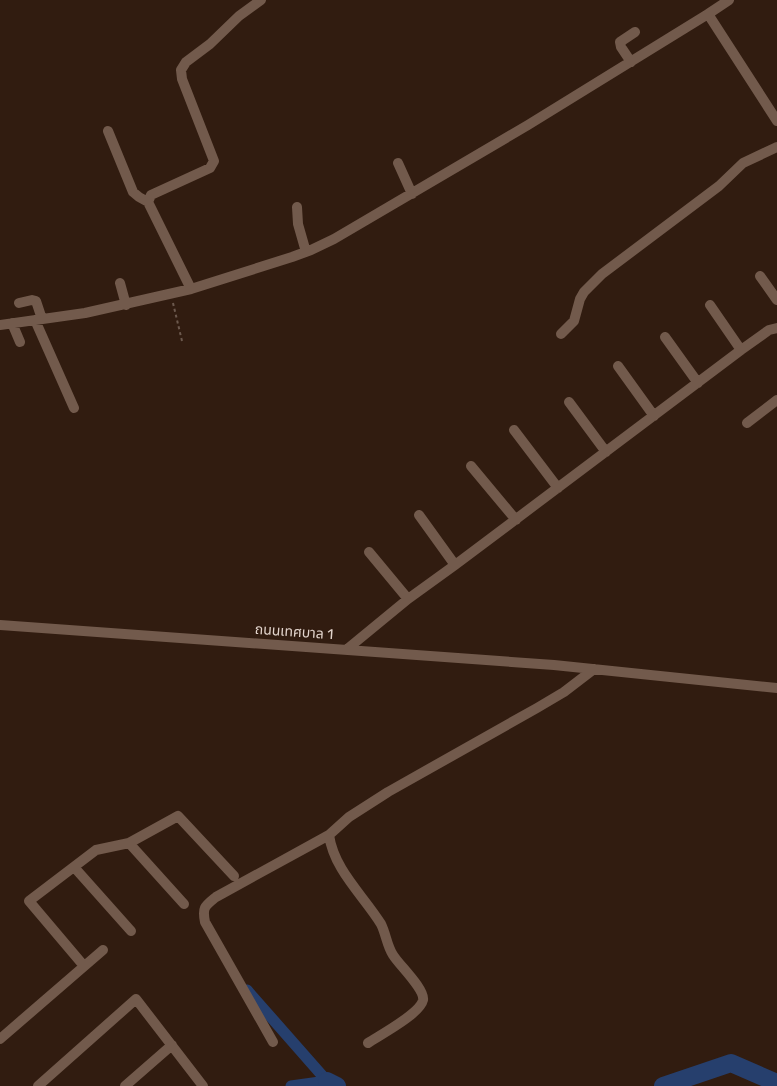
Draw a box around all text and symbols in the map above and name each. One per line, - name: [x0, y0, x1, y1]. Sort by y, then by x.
- street label: ถนนเทศบาล 1: [254, 621, 334, 643]

